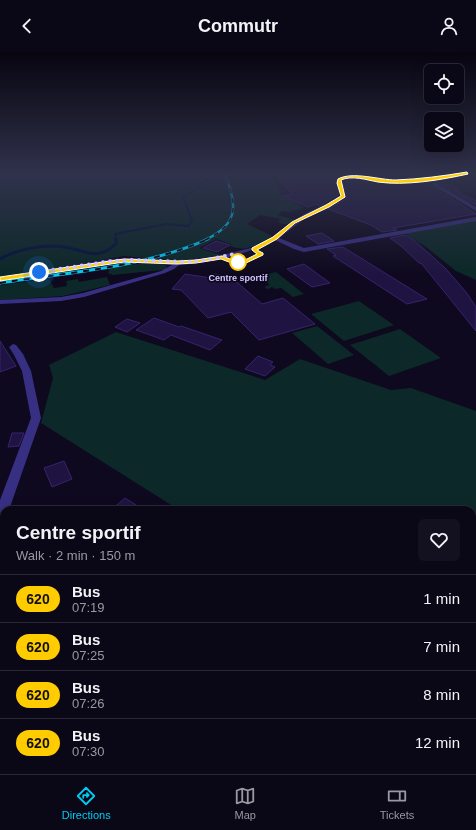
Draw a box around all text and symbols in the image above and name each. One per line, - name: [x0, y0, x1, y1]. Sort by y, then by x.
- icon: back: [16, 15, 38, 37]
- icon: person: [438, 15, 460, 37]
- text: Commutr: [198, 16, 278, 36]
- map controls: [424, 64, 464, 152]
- button: locate: [424, 64, 464, 104]
- button: layers: [424, 112, 464, 152]
- marker: Centre sportif: [229, 253, 247, 271]
- your location: [29, 262, 49, 282]
- place label: Centre sportif: [208, 273, 269, 283]
- button: heart: [418, 519, 460, 561]
- text: Centre sportif: [16, 522, 141, 543]
- text: Walk · 2 min · 150 m: [16, 548, 135, 563]
- text: Bus: [72, 583, 100, 600]
- text: 1 min: [423, 590, 460, 607]
- text: 620: [26, 591, 50, 607]
- text: 07:19: [72, 600, 105, 615]
- text: Bus: [72, 631, 100, 648]
- text: 7 min: [423, 638, 460, 655]
- text: 620: [26, 639, 50, 655]
- text: 07:25: [72, 648, 105, 663]
- text: Bus: [72, 679, 100, 696]
- text: 8 min: [423, 686, 460, 703]
- text: 620: [26, 687, 50, 703]
- text: 07:26: [72, 696, 105, 711]
- text: Bus: [72, 727, 100, 744]
- text: 12 min: [415, 734, 460, 751]
- text: 620: [26, 735, 50, 751]
- text: 07:30: [72, 744, 105, 759]
- tab: Directions: [62, 785, 111, 821]
- tab: Map: [234, 785, 256, 821]
- tab: Tickets: [380, 785, 414, 821]

